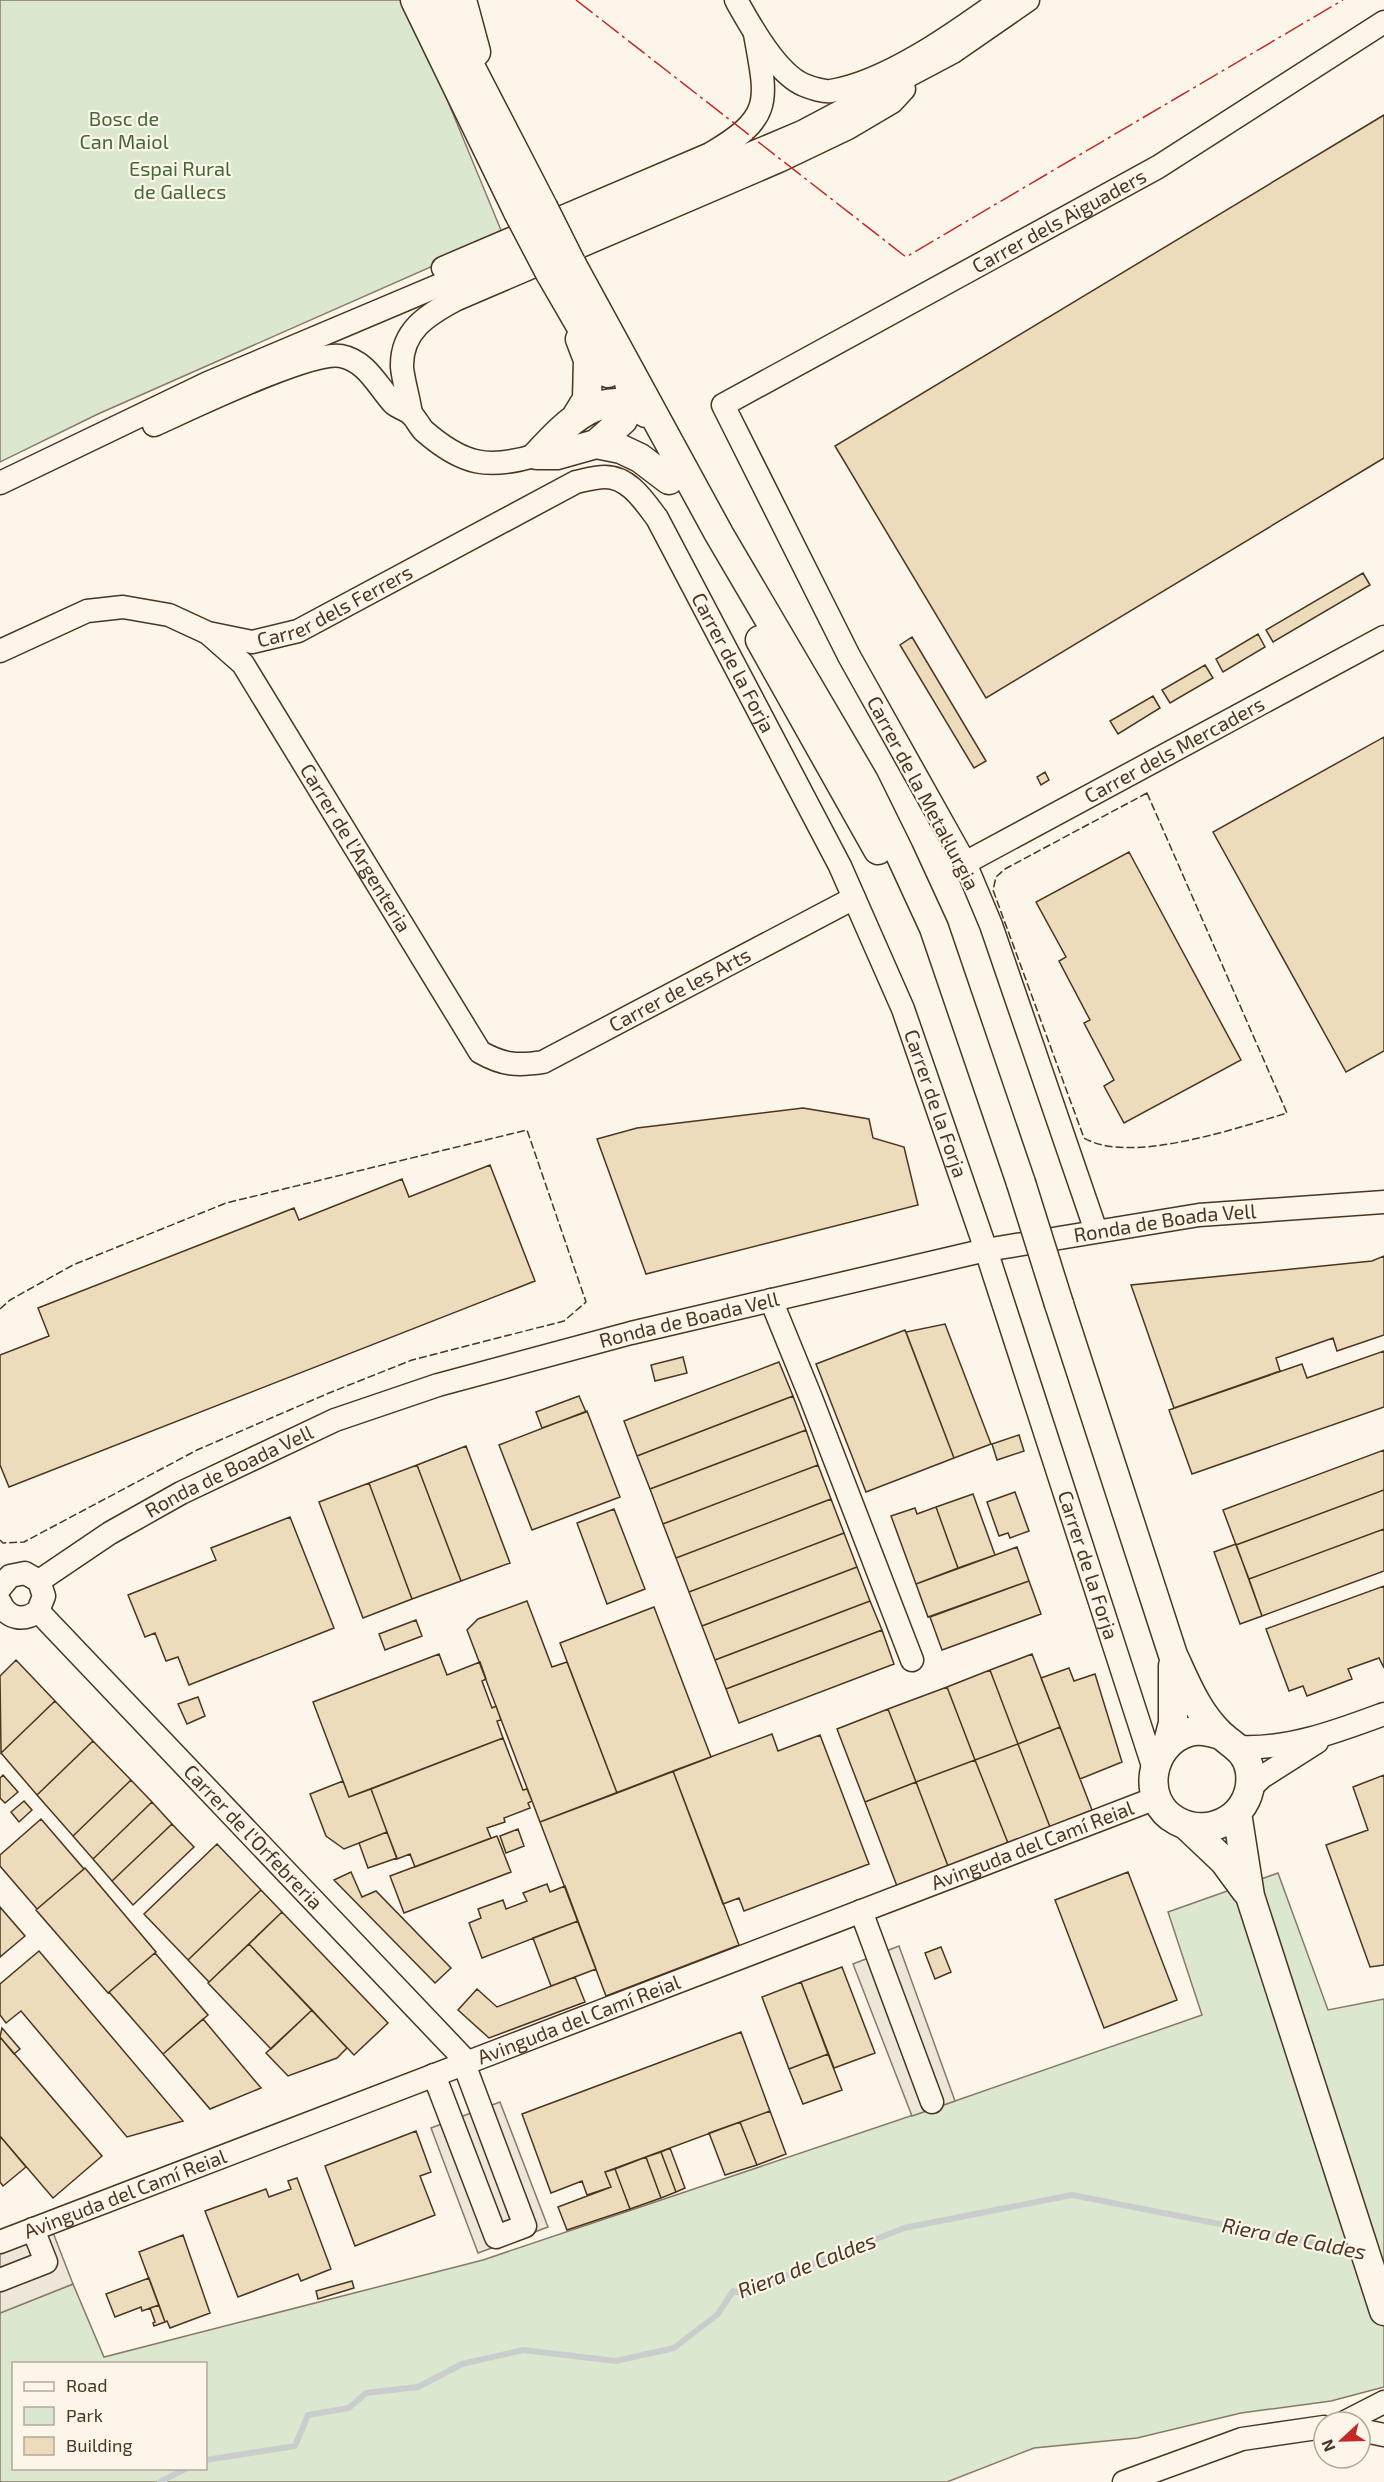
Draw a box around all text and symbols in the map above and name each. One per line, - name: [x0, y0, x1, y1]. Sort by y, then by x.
- park label: Bosc de Can Maiol: [79, 106, 169, 153]
- park label: Espai Rural de Gallecs: [129, 156, 231, 203]
- street label: Carrer dels Aiguaders: [967, 163, 1150, 277]
- street label: Carrer dels Ferrers: [254, 559, 416, 651]
- street label: Carrer de la Forja: [687, 588, 781, 736]
- street label: Carrer dels Mercaders: [1080, 691, 1268, 807]
- street label: Carrer de la Metal·lurgia: [863, 692, 985, 893]
- street label: Carrer de l'Argenteria: [296, 759, 417, 936]
- street label: Carrer de les Arts: [604, 942, 754, 1036]
- street label: Carrer de la Forja: [900, 1026, 973, 1180]
- street label: Ronda de Boada Vell: [1072, 1198, 1257, 1246]
- street label: Ronda de Boada Vell: [596, 1286, 781, 1352]
- street label: Ronda de Boada Vell: [140, 1419, 317, 1522]
- street label: Carrer de la Forja: [1054, 1487, 1124, 1642]
- street label: Carrer de l'Orfebreria: [179, 1759, 328, 1914]
- street label: Avinguda del Camí Reial: [927, 1795, 1137, 1894]
- street label: Avinguda del Camí Reial: [474, 1969, 683, 2069]
- street label: Avinguda del Camí Reial: [20, 2143, 230, 2243]
- water label: Riera de Caldes: [1220, 2211, 1368, 2264]
- water label: Riera de Caldes: [734, 2227, 879, 2302]
- legend: [12, 2362, 207, 2470]
- text: Road: [66, 2374, 107, 2396]
- text: Park: [66, 2404, 103, 2426]
- north arrow: [1312, 2410, 1372, 2470]
- text: Building: [66, 2434, 133, 2456]
- text: N: [1317, 2437, 1339, 2455]

